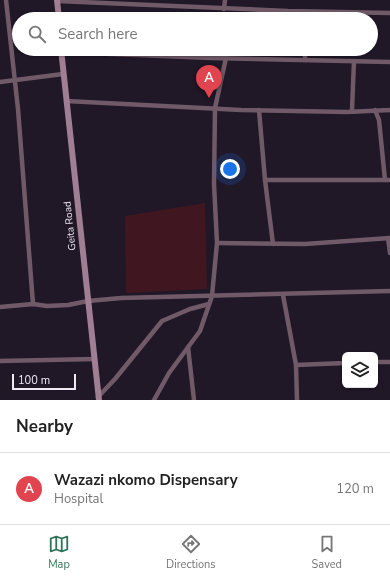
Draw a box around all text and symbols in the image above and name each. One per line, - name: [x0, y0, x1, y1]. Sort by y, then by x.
- search box: [12, 12, 378, 56]
- icon: search: [26, 23, 48, 45]
- text: Search here: [58, 24, 138, 44]
- pin: A: [196, 65, 222, 98]
- your location: [220, 159, 240, 179]
- street label: Geita Road: [60, 200, 80, 251]
- map controls: [342, 352, 378, 388]
- button: layers: [342, 352, 378, 388]
- scale bar: [12, 372, 76, 391]
- text: 100 m: [18, 373, 50, 388]
- text: Nearby: [16, 415, 73, 438]
- text: Wazazi nkomo Dispensary: [54, 470, 238, 490]
- text: A: [24, 480, 34, 498]
- text: 120 m: [336, 480, 374, 498]
- text: Hospital: [54, 490, 103, 508]
- tab: Map: [48, 533, 70, 572]
- tab: Directions: [166, 533, 216, 572]
- tab: Saved: [312, 533, 342, 572]

